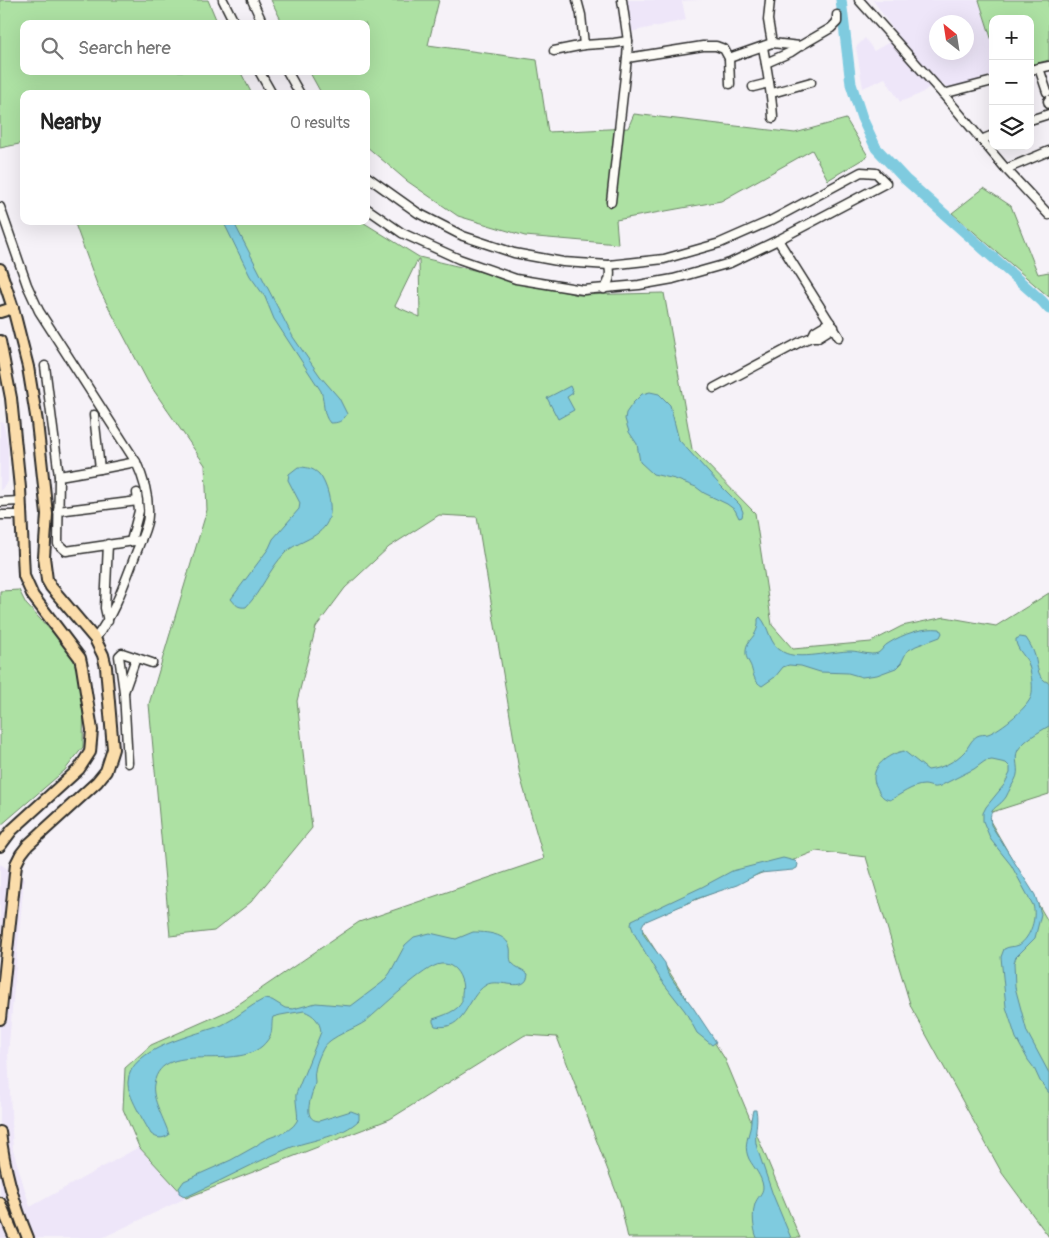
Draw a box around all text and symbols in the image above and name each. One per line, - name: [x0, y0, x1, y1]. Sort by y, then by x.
- north arrow: [929, 15, 974, 60]
- map controls: [989, 15, 1034, 150]
- button: +: [989, 15, 1034, 60]
- search box: [20, 20, 370, 75]
- icon: search: [38, 34, 66, 62]
- text: Search here: [78, 36, 171, 60]
- button: −: [989, 60, 1034, 105]
- button: layers: [989, 105, 1034, 150]
- text: Nearby: [40, 109, 101, 136]
- text: 0 results: [290, 113, 350, 133]

